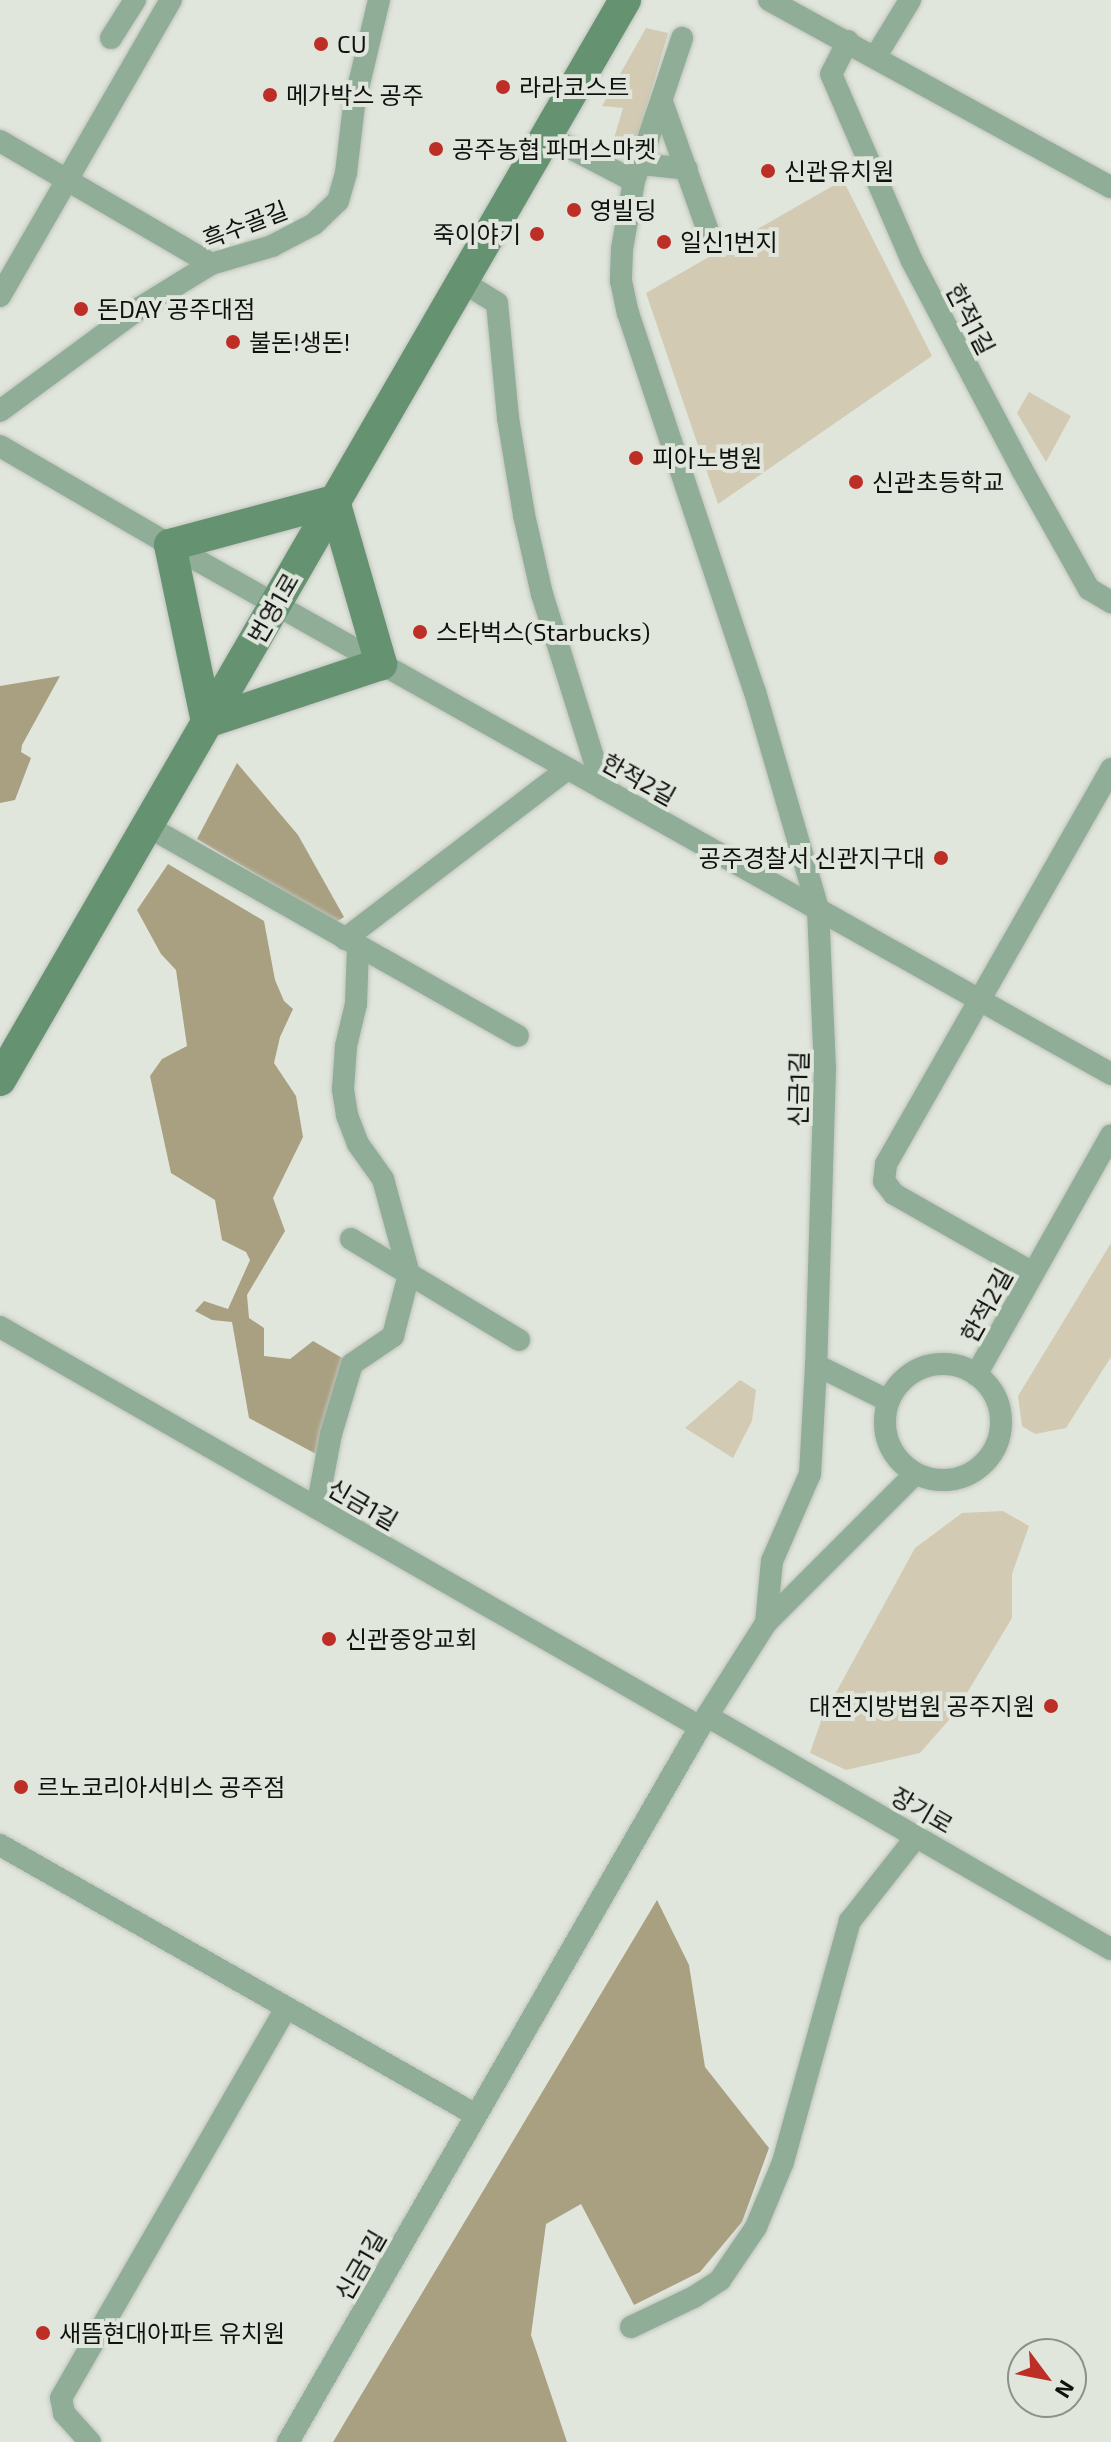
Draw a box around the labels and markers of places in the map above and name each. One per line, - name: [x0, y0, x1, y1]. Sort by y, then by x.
- place label: CU: [337, 30, 367, 58]
- marker: CU: [312, 35, 330, 53]
- place label: 라라코스트: [519, 73, 629, 101]
- marker: 라라코스트: [494, 78, 512, 96]
- place label: 메가박스 공주: [286, 81, 424, 109]
- marker: 메가박스 공주: [261, 86, 279, 104]
- place label: 공주농협 파머스마켓: [452, 135, 656, 163]
- marker: 공주농협 파머스마켓: [427, 140, 445, 158]
- place label: 신관유치원: [784, 157, 894, 185]
- marker: 신관유치원: [759, 162, 777, 180]
- place label: 영빌딩: [590, 196, 656, 224]
- marker: 영빌딩: [565, 201, 583, 219]
- place label: 죽이야기: [433, 220, 521, 248]
- marker: 죽이야기: [528, 225, 546, 243]
- place label: 일신1번지: [680, 228, 778, 256]
- marker: 일신1번지: [655, 233, 673, 251]
- place label: 돈DAY 공주대점: [97, 295, 256, 323]
- marker: 돈DAY 공주대점: [72, 300, 90, 318]
- place label: 불돈!생돈!: [249, 328, 350, 356]
- marker: 불돈!생돈!: [224, 333, 242, 351]
- place label: 피아노병원: [652, 444, 762, 472]
- marker: 피아노병원: [627, 449, 645, 467]
- place label: 신관초등학교: [872, 468, 1004, 496]
- marker: 신관초등학교: [847, 473, 865, 491]
- place label: 스타벅스(Starbucks): [436, 618, 650, 646]
- marker: 스타벅스(Starbucks): [411, 623, 429, 641]
- place label: 공주경찰서 신관지구대: [699, 844, 925, 872]
- marker: 공주경찰서 신관지구대: [932, 849, 950, 867]
- place label: 신관중앙교회: [345, 1625, 477, 1653]
- marker: 신관중앙교회: [320, 1630, 338, 1648]
- place label: 대전지방법원 공주지원: [809, 1692, 1035, 1720]
- marker: 대전지방법원 공주지원: [1042, 1697, 1060, 1715]
- place label: 르노코리아서비스 공주점: [37, 1773, 285, 1801]
- marker: 르노코리아서비스 공주점: [12, 1778, 30, 1796]
- place label: 새뜸현대아파트 유치원: [59, 2319, 285, 2347]
- marker: 새뜸현대아파트 유치원: [34, 2324, 52, 2342]

